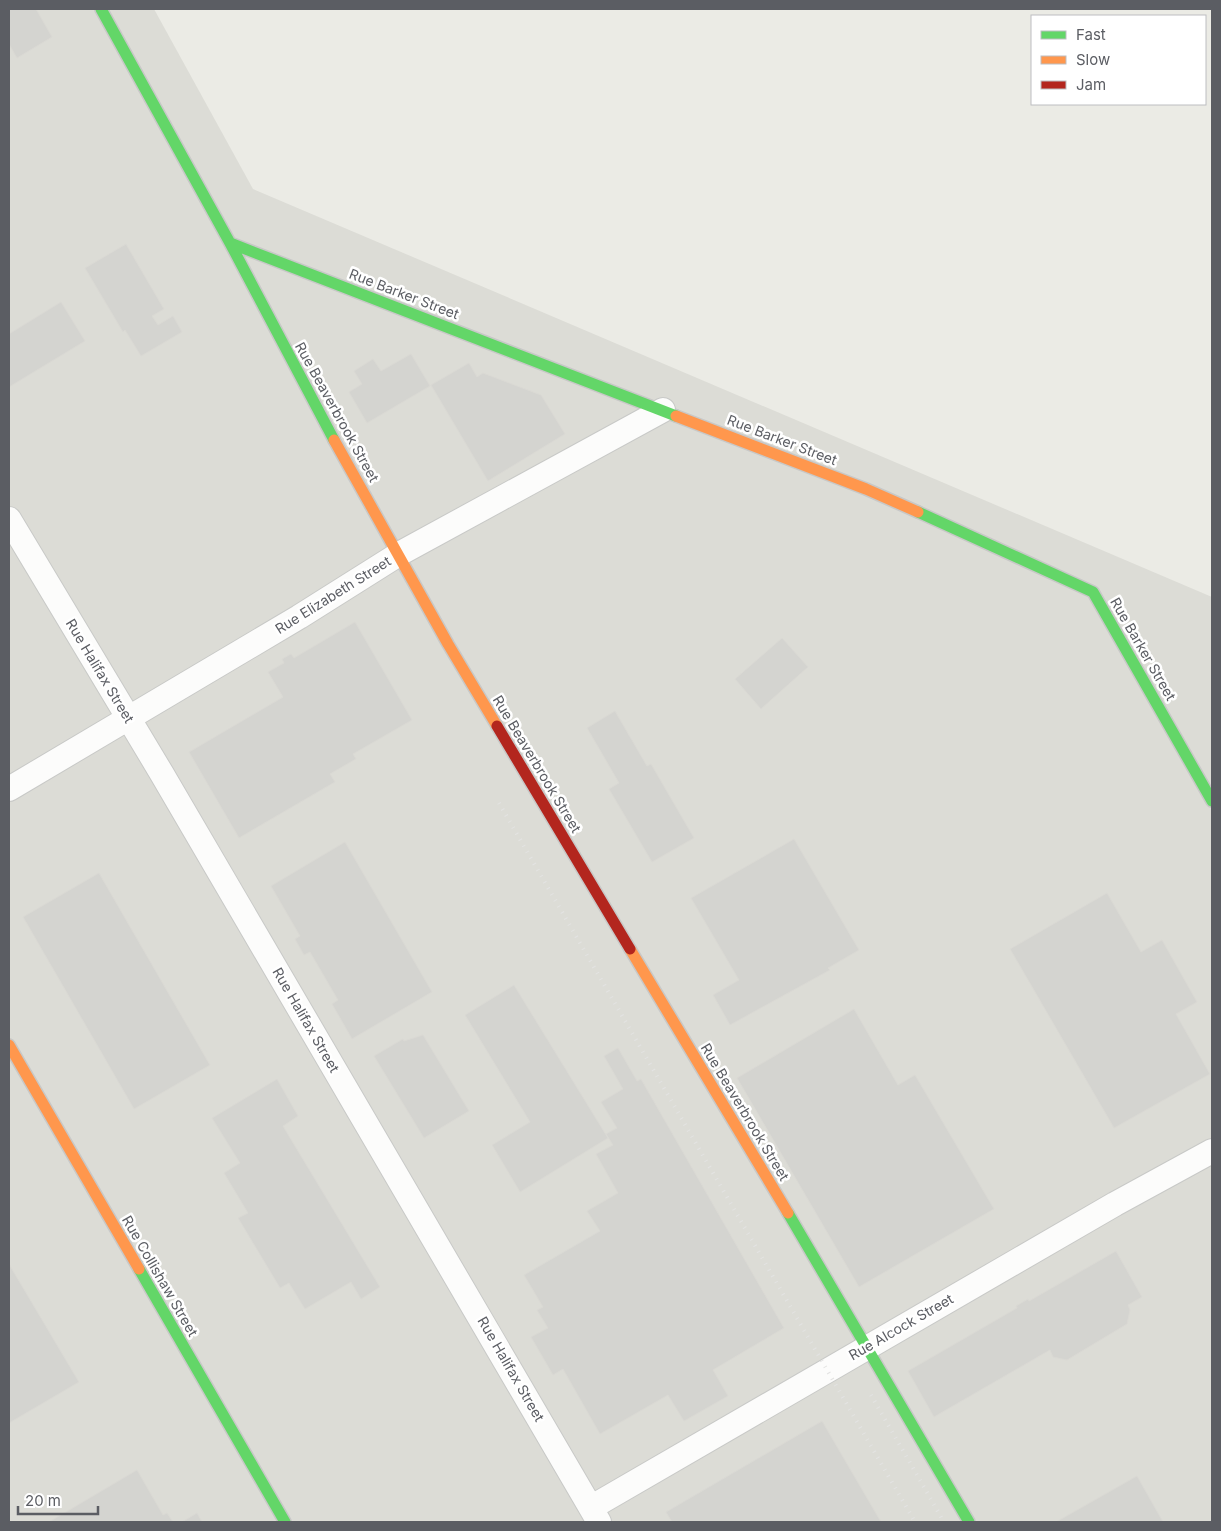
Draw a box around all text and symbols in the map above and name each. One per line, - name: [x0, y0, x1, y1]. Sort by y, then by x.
- legend: [1031, 15, 1206, 105]
- text: Fast: [1076, 25, 1106, 44]
- text: Slow: [1076, 50, 1110, 69]
- text: Jam: [1076, 75, 1106, 94]
- street label: Rue Barker Street: [347, 265, 462, 322]
- street label: Rue Beaverbrook Street: [292, 339, 383, 485]
- street label: Rue Barker Street: [725, 411, 840, 468]
- street label: Rue Elizabeth Street: [272, 552, 394, 637]
- street label: Rue Barker Street: [1107, 594, 1180, 704]
- street label: Rue Halifax Street: [63, 616, 138, 726]
- street label: Rue Beaverbrook Street: [490, 692, 585, 836]
- street label: Rue Halifax Street: [269, 964, 344, 1076]
- street label: Rue Beaverbrook Street: [698, 1040, 793, 1184]
- street label: Rue Collishaw Street: [119, 1212, 202, 1340]
- street label: Rue Alcock Street: [845, 1290, 956, 1363]
- street label: Rue Halifax Street: [474, 1313, 549, 1425]
- scale bar: [18, 1484, 98, 1516]
- text: 20 m: [25, 1491, 61, 1510]

